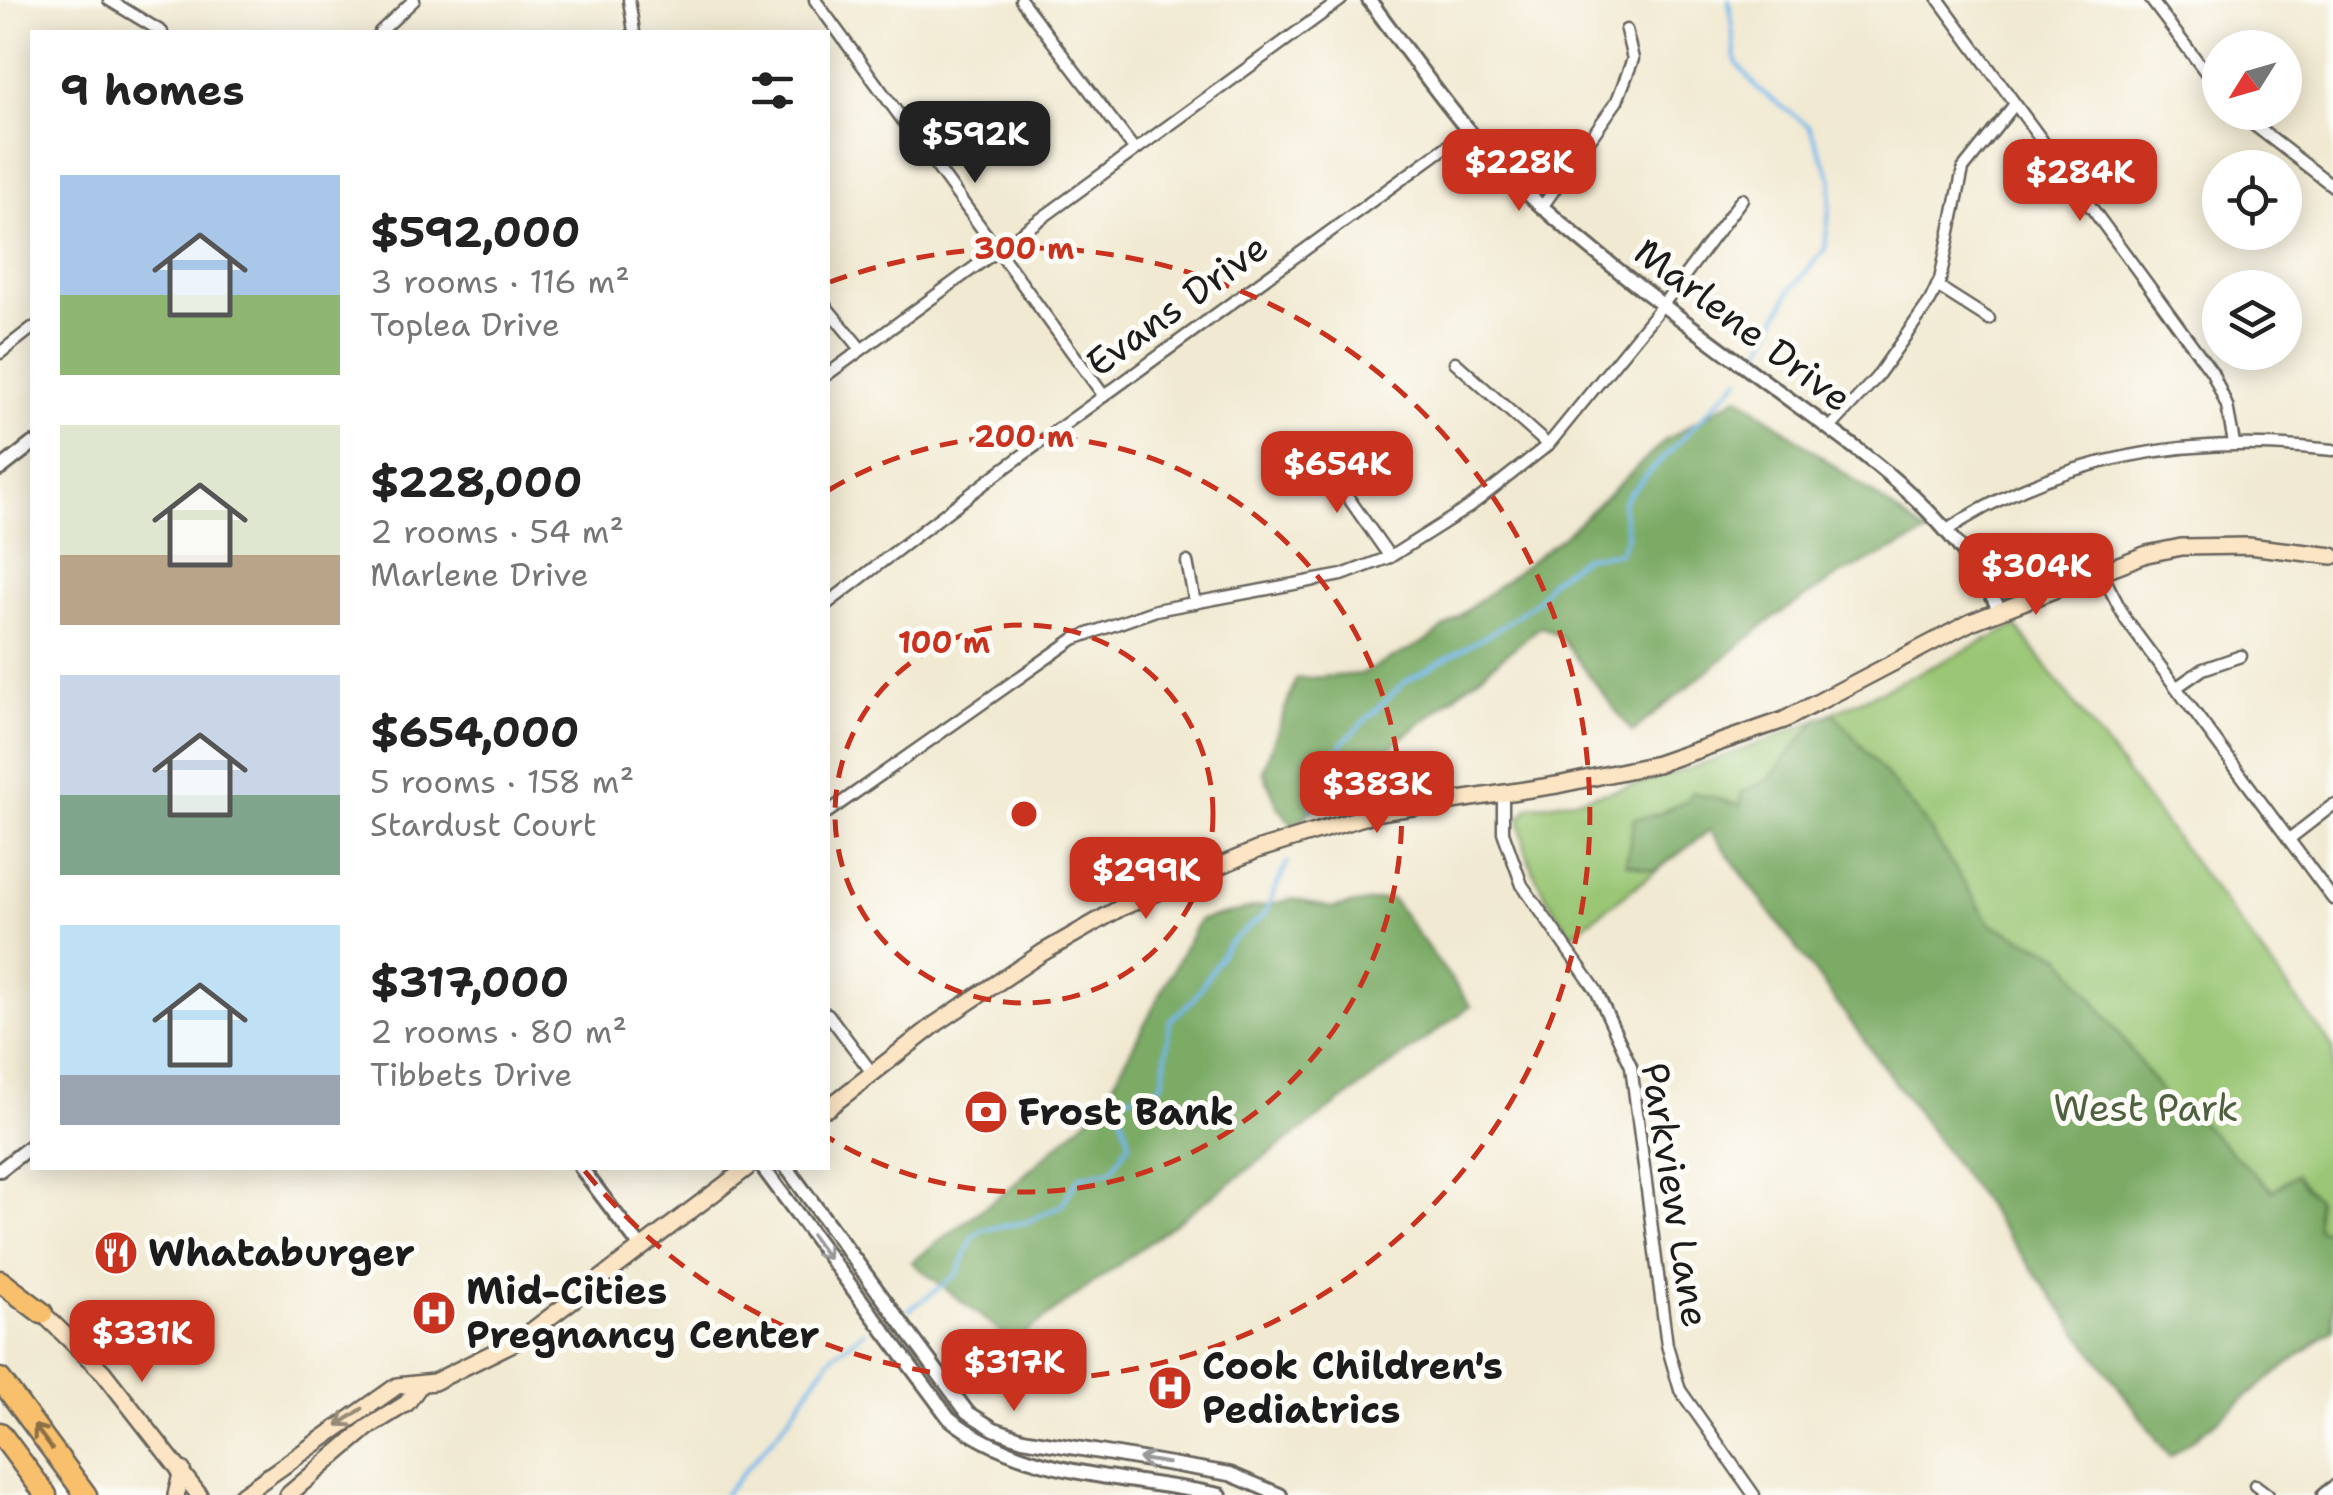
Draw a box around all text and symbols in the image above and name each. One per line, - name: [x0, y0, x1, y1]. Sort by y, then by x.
- north arrow: [2202, 30, 2302, 130]
- map controls: [2202, 30, 2302, 370]
- text: 9 homes: [60, 62, 245, 118]
- icon: filters: [745, 63, 800, 118]
- pin: $592K: [905, 101, 1045, 186]
- text: $592K: [921, 112, 1029, 155]
- pin: $228K: [1449, 129, 1589, 214]
- pin: $284K: [2010, 139, 2150, 224]
- text: $228K: [1464, 140, 1574, 183]
- text: $284K: [2025, 150, 2135, 193]
- button: locate: [2202, 150, 2302, 250]
- text: $592,000: [370, 204, 581, 260]
- icon: home: [140, 215, 260, 335]
- street label: Evans Drive: [1076, 221, 1278, 388]
- street label: Marlene Drive: [1624, 226, 1862, 423]
- text: 300 m: [974, 228, 1074, 269]
- text: 3 rooms · 116 m²: [370, 260, 630, 303]
- button: layers: [2202, 270, 2302, 370]
- text: Toplea Drive: [370, 303, 560, 346]
- text: 200 m: [974, 416, 1074, 457]
- pin: $654K: [1267, 431, 1407, 516]
- text: $654K: [1283, 442, 1391, 485]
- text: $228,000: [370, 454, 582, 510]
- icon: home: [140, 465, 260, 585]
- text: 2 rooms · 54 m²: [370, 510, 624, 553]
- pin: $304K: [1966, 533, 2106, 618]
- text: $304K: [1981, 544, 2091, 587]
- text: Marlene Drive: [370, 553, 589, 596]
- text: 100 m: [898, 622, 990, 663]
- text: $654,000: [370, 704, 580, 760]
- icon: home: [140, 715, 260, 835]
- pin: $383K: [1307, 751, 1447, 836]
- text: 5 rooms · 158 m²: [370, 760, 634, 803]
- text: $383K: [1322, 762, 1432, 805]
- centre of rings: [1006, 796, 1042, 832]
- text: Stardust Court: [370, 803, 597, 846]
- pin: $299K: [1076, 837, 1216, 922]
- text: $299K: [1092, 848, 1200, 891]
- text: $317,000: [370, 954, 569, 1010]
- icon: home: [140, 965, 260, 1085]
- text: 2 rooms · 80 m²: [370, 1010, 627, 1053]
- text: Tibbets Drive: [370, 1053, 572, 1096]
- street label: Parkview Lane: [1629, 1059, 1722, 1331]
- park label: West Park: [2053, 1082, 2239, 1133]
- place label: Frost Bank: [1018, 1086, 1234, 1137]
- bank icon: Frost Bank: [963, 1089, 1009, 1135]
- place label: Whataburger: [148, 1227, 415, 1278]
- restaurant icon: Whataburger: [93, 1230, 139, 1276]
- one-way arrow: [809, 1232, 830, 1260]
- place label: Mid-Cities Pregnancy Center: [466, 1265, 820, 1360]
- hospital icon: Mid-Cities Pregnancy Center: [411, 1290, 457, 1336]
- pin: $331K: [72, 1300, 212, 1385]
- text: $331K: [92, 1311, 192, 1354]
- pin: $317K: [944, 1329, 1084, 1414]
- text: $317K: [963, 1340, 1065, 1383]
- place label: Cook Children's Pediatrics: [1202, 1340, 1503, 1435]
- hospital icon: Cook Children's Pediatrics: [1147, 1365, 1193, 1411]
- one-way arrow: [337, 1406, 365, 1427]
- one-way arrow: [33, 1424, 54, 1451]
- one-way arrow: [1138, 1451, 1170, 1470]

